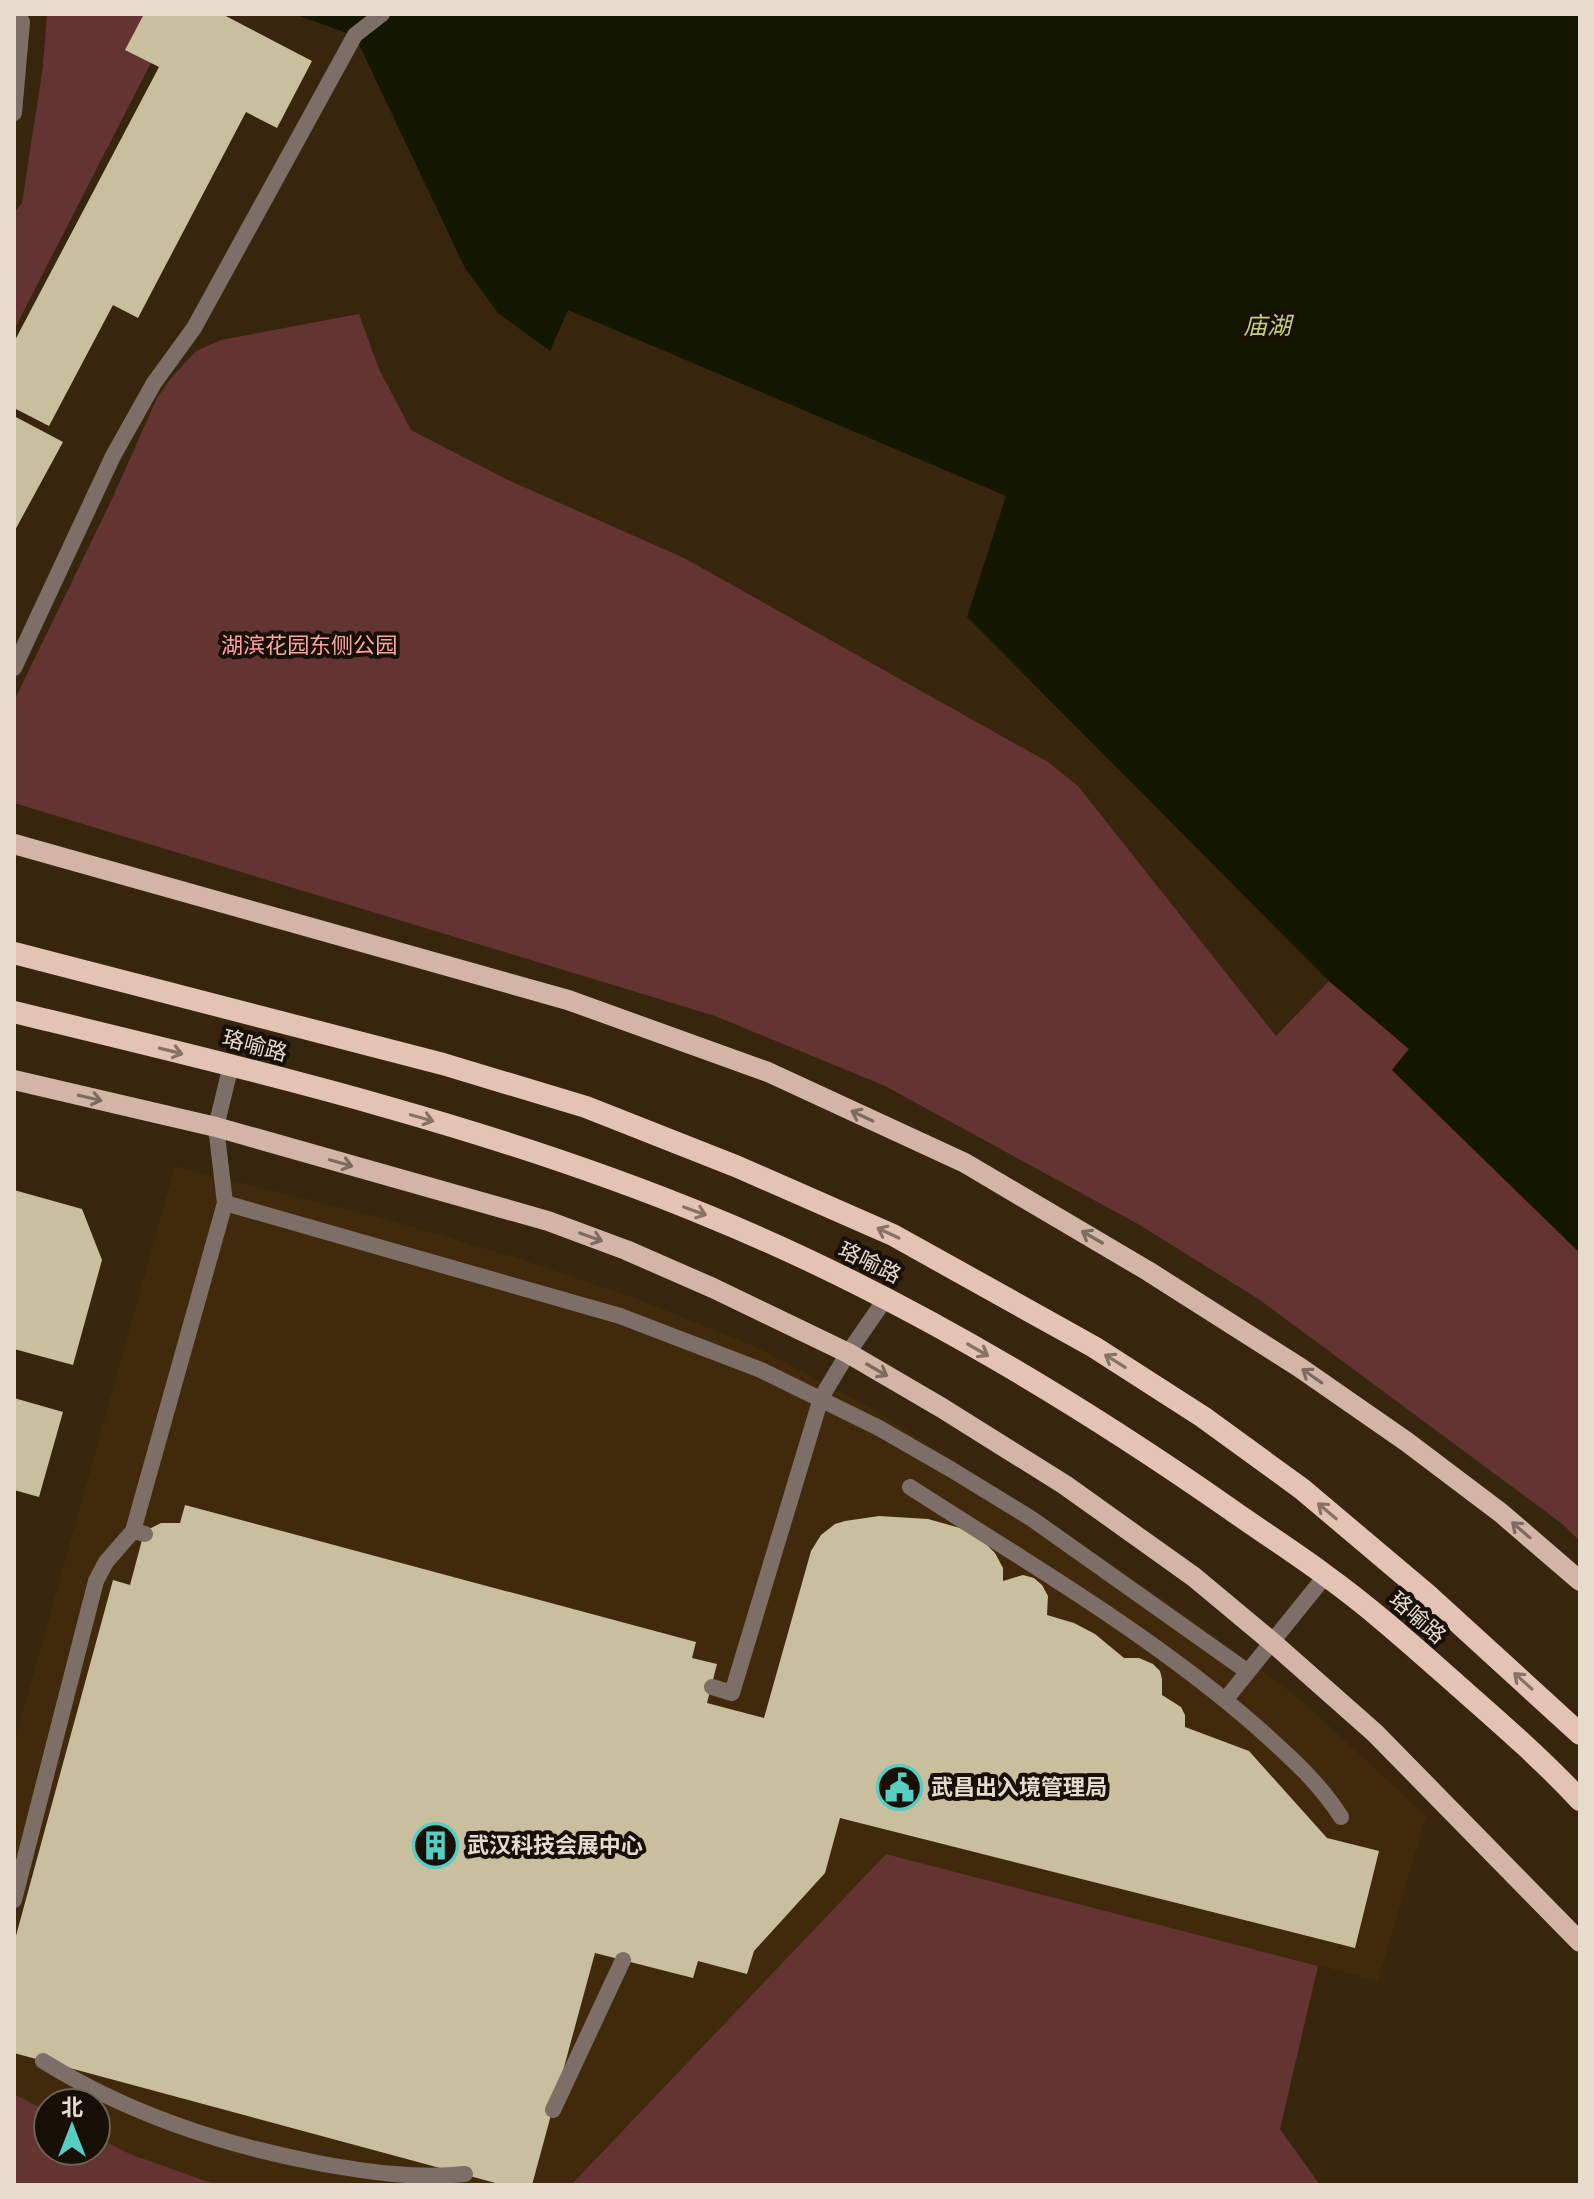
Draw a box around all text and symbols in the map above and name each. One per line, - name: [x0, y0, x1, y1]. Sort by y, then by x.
- water label: 庙湖: [1243, 308, 1295, 341]
- park label: 湖滨花园东侧公园: [221, 629, 397, 659]
- street label: 珞喻路: [219, 1021, 291, 1067]
- one-way arrow: [158, 1044, 184, 1059]
- one-way arrow: [76, 1091, 102, 1106]
- one-way arrow: [850, 1107, 875, 1122]
- one-way arrow: [409, 1112, 435, 1127]
- one-way arrow: [328, 1156, 354, 1171]
- one-way arrow: [682, 1205, 707, 1219]
- one-way arrow: [877, 1225, 901, 1240]
- one-way arrow: [1080, 1229, 1103, 1245]
- one-way arrow: [578, 1231, 602, 1245]
- street label: 珞喻路: [834, 1233, 907, 1289]
- one-way arrow: [966, 1342, 989, 1358]
- one-way arrow: [1104, 1352, 1127, 1368]
- one-way arrow: [865, 1362, 888, 1378]
- one-way arrow: [1301, 1368, 1323, 1384]
- one-way arrow: [1317, 1502, 1338, 1520]
- one-way arrow: [1511, 1521, 1531, 1539]
- street label: 珞喻路: [1384, 1583, 1453, 1649]
- one-way arrow: [1513, 1672, 1533, 1691]
- public building icon: 武昌出入境管理局: [876, 1763, 924, 1811]
- place label: 武昌出入境管理局: [931, 1771, 1107, 1801]
- building icon: 武汉科技会展中心: [412, 1821, 460, 1869]
- place label: 武汉科技会展中心: [467, 1829, 643, 1859]
- north arrow: [32, 2087, 112, 2167]
- text: 北: [61, 2091, 83, 2121]

